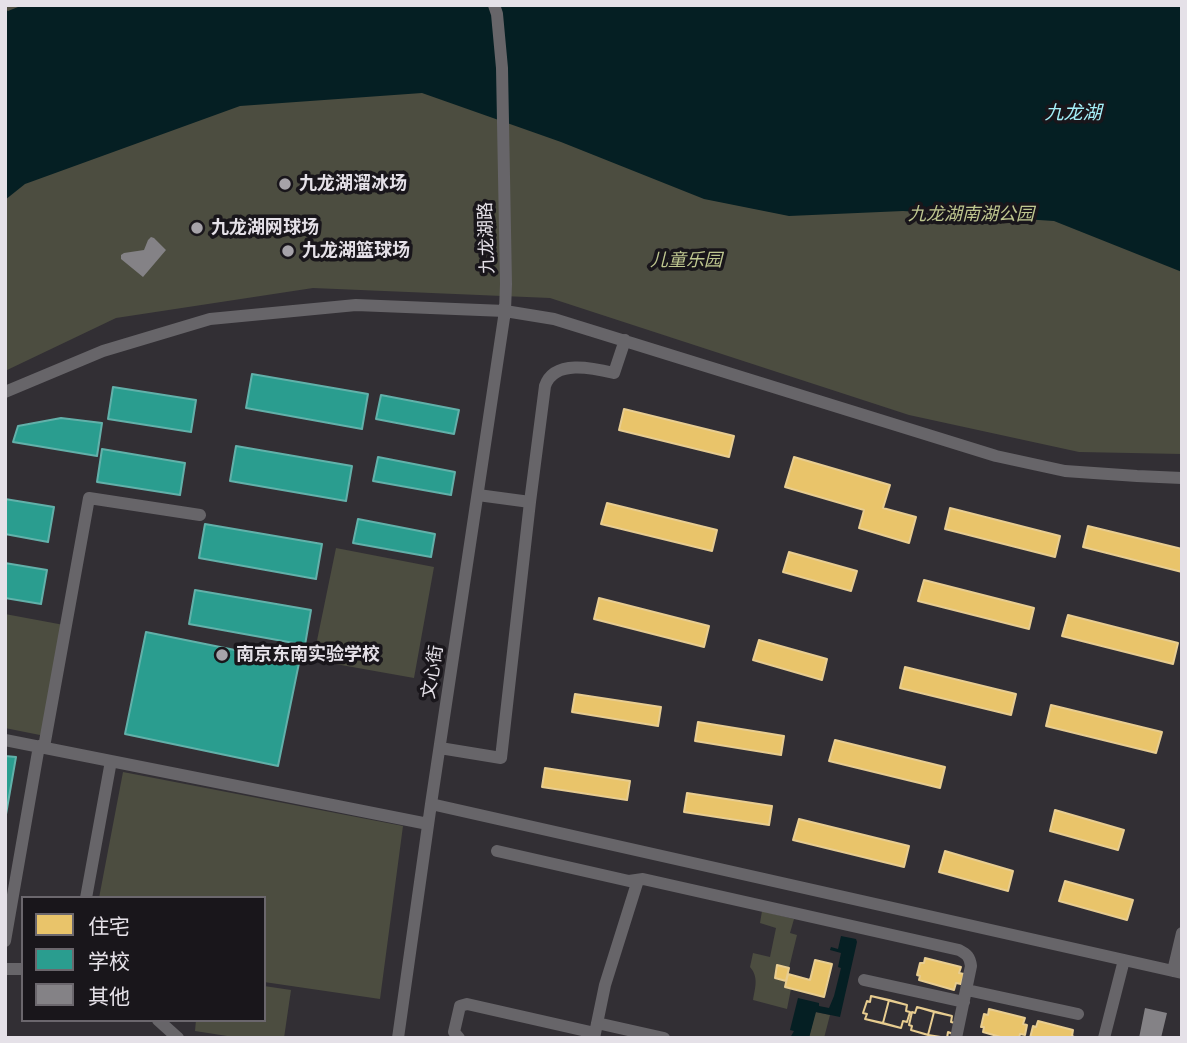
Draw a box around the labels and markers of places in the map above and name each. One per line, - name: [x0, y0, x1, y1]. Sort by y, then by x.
- place label: 九龙湖溜冰场: [299, 173, 407, 195]
- marker: 九龙湖溜冰场: [277, 176, 293, 192]
- place label: 九龙湖网球场: [211, 217, 319, 239]
- marker: 九龙湖网球场: [189, 220, 205, 236]
- place label: 九龙湖篮球场: [302, 240, 410, 262]
- marker: 九龙湖篮球场: [280, 243, 296, 259]
- place label: 南京东南实验学校: [236, 644, 380, 666]
- marker: 南京东南实验学校: [214, 647, 230, 663]

